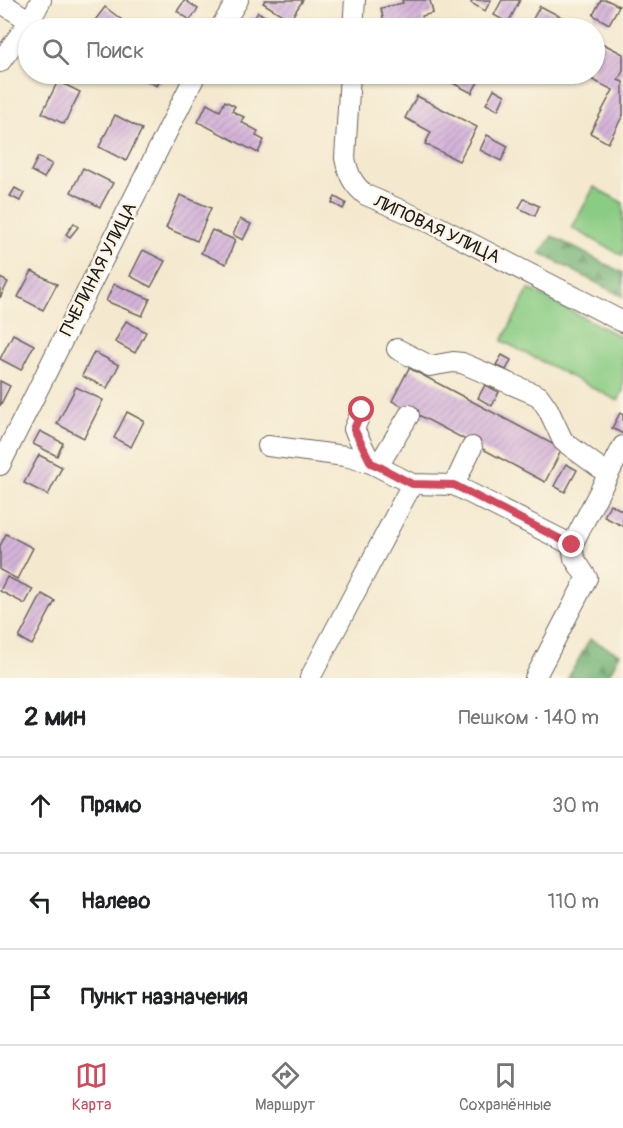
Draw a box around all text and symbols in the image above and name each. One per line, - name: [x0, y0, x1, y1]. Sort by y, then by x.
- search box: [18, 18, 605, 84]
- icon: search: [39, 35, 72, 68]
- text: Поиск: [87, 37, 144, 65]
- street label: ЛИПОВАЯ УЛИЦА: [369, 190, 504, 269]
- street label: ПЧЕЛИНАЯ УЛИЦА: [55, 198, 142, 340]
- route start: [348, 396, 374, 422]
- route end: [558, 531, 584, 557]
- text: 2 мин: [24, 701, 86, 733]
- text: Пешком · 140 m: [458, 705, 599, 730]
- icon: ahead: [24, 789, 57, 822]
- text: Прямо: [81, 791, 141, 819]
- text: 30 m: [552, 793, 599, 818]
- icon: left: [24, 885, 57, 918]
- text: Налево: [81, 887, 150, 915]
- text: 110 m: [548, 889, 599, 914]
- icon: arrive: [24, 981, 57, 1014]
- text: Пункт назначения: [81, 983, 248, 1011]
- tab: Карта: [72, 1059, 111, 1115]
- tab: Маршрут: [255, 1059, 315, 1115]
- tab: Сохранённые: [459, 1059, 551, 1115]

